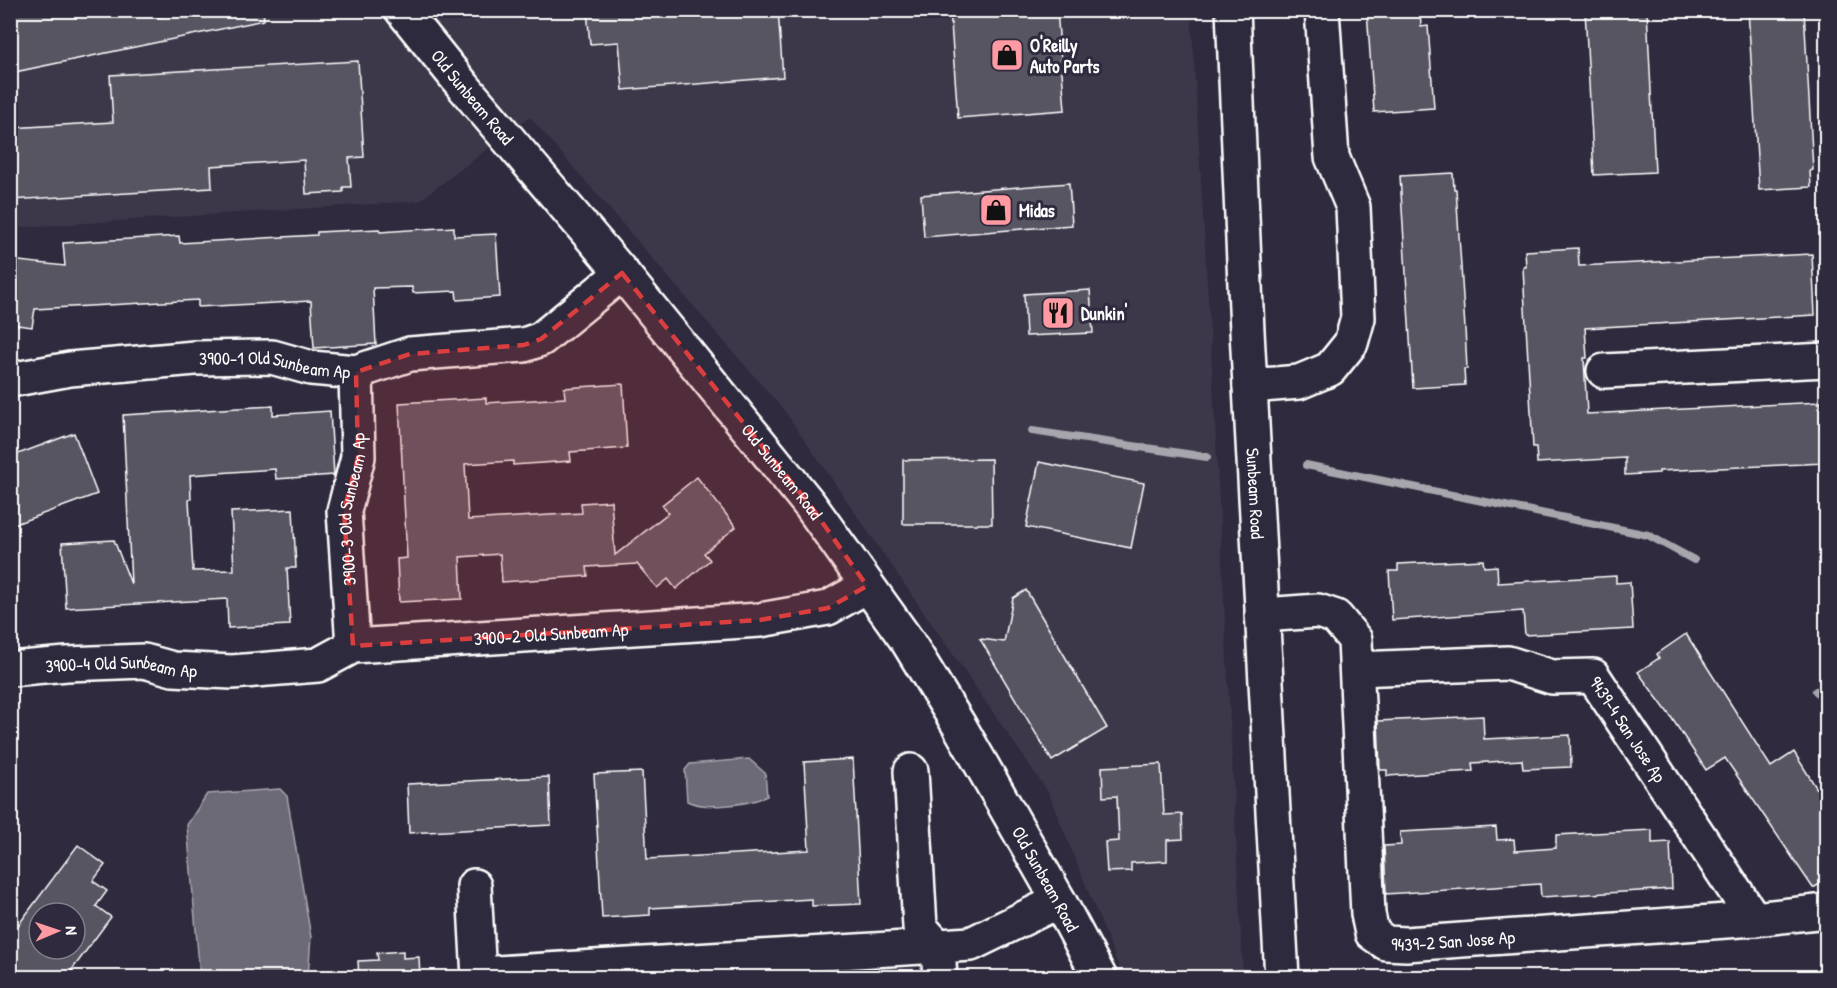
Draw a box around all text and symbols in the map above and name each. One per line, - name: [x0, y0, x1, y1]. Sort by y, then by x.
- place label: O'Reilly Auto Parts: [1030, 33, 1099, 79]
- shop icon: O'Reilly Auto Parts: [989, 37, 1025, 73]
- street label: Old Sunbeam Road: [426, 44, 520, 150]
- shop icon: Midas: [978, 192, 1014, 228]
- place label: Midas: [1019, 198, 1055, 223]
- restaurant icon: Dunkin': [1040, 295, 1076, 331]
- place label: Dunkin': [1081, 301, 1128, 326]
- street label: 3900-1 Old Sunbeam Ap: [199, 344, 352, 384]
- street label: Old Sunbeam Road: [736, 418, 829, 525]
- street label: 3900-3 Old Sunbeam Ap: [331, 432, 371, 586]
- street label: Sunbeam Road: [1241, 447, 1271, 540]
- street label: 3900-2 Old Sunbeam Ap: [473, 616, 629, 651]
- street label: 3900-4 Old Sunbeam Ap: [44, 649, 198, 683]
- street label: 9439-4 San Jose Ap: [1584, 671, 1673, 787]
- street label: Old Sunbeam Road: [1006, 821, 1085, 936]
- north arrow: [27, 901, 87, 961]
- street label: 9439-2 San Jose Ap: [1390, 924, 1516, 957]
- text: N: [61, 926, 83, 936]

